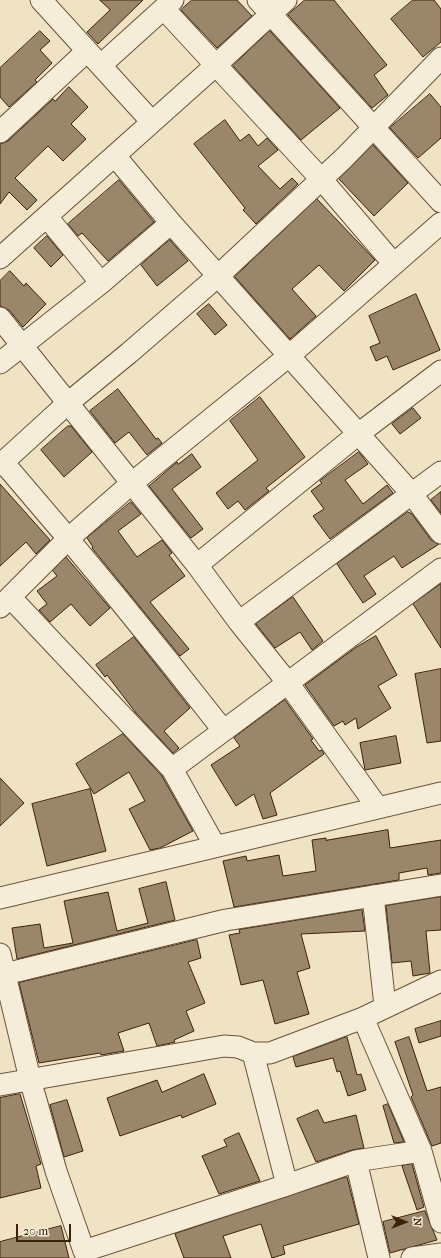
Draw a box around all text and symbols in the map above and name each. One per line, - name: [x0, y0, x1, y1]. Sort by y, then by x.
- north arrow: [385, 1202, 425, 1242]
- scale bar: [18, 1216, 73, 1242]
- text: N: [411, 1218, 424, 1226]
- text: 20 m: [23, 1224, 48, 1238]

